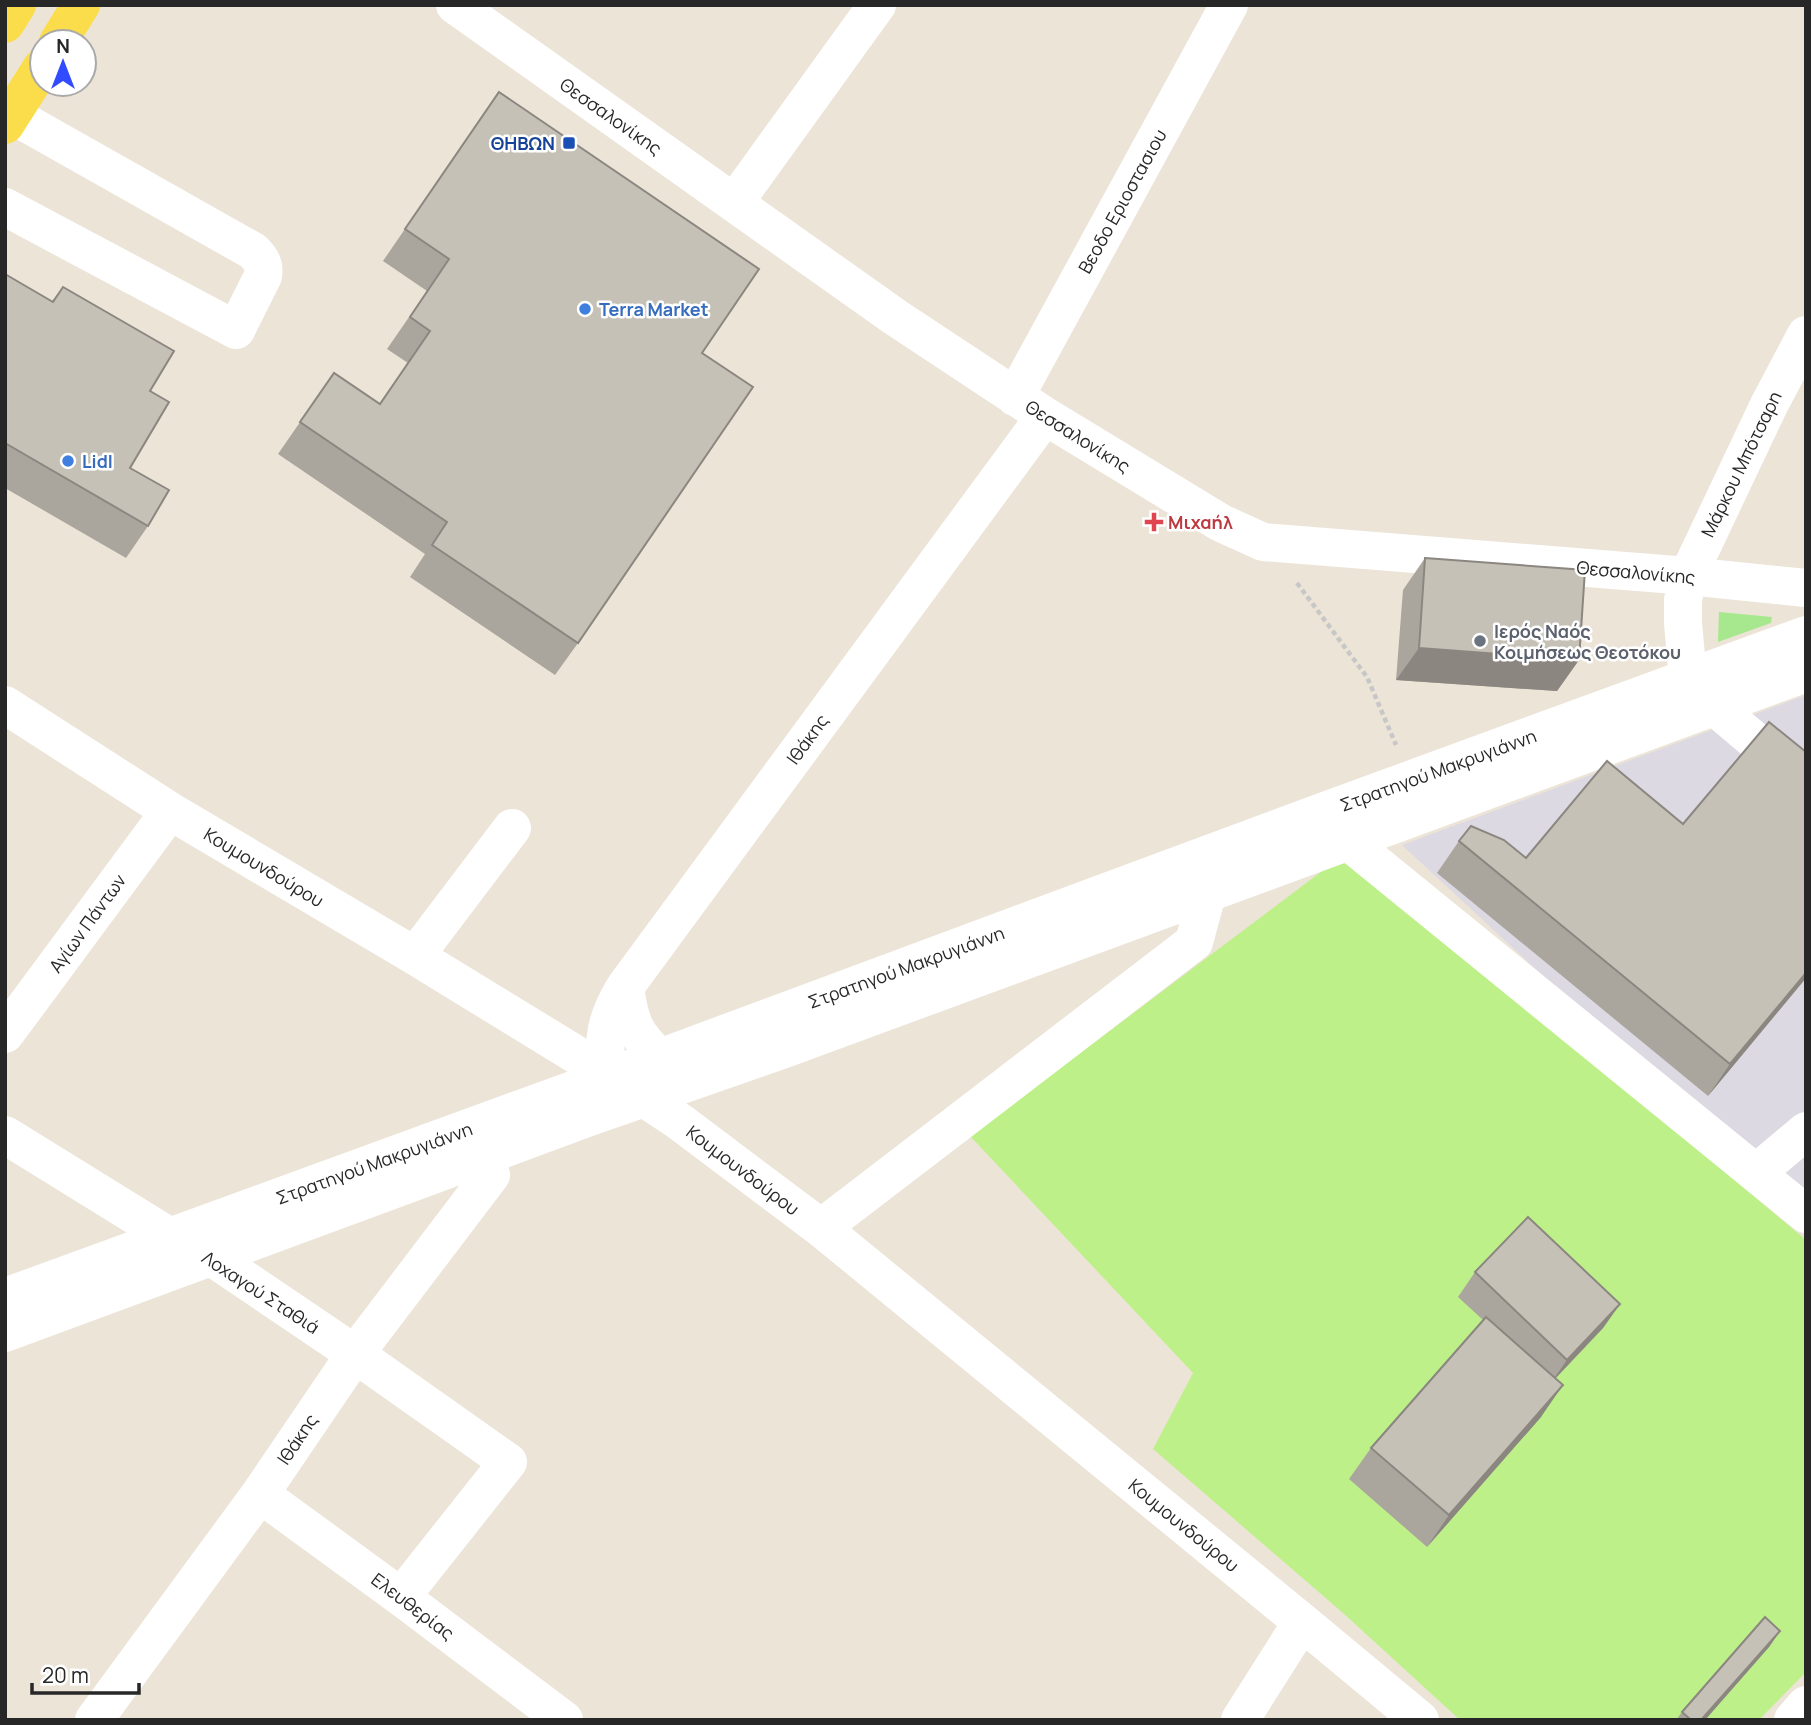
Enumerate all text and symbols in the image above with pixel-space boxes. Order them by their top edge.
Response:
north arrow [28,28,98,98]
text: N [56,33,70,59]
street label: Θεσσαλονίκης [555,72,667,160]
street label: Βεοδο Εριοστασιου [1072,125,1172,277]
place label: ΘΗΒΩΝ [491,131,555,155]
marker: ΘΗΒΩΝ [561,135,577,151]
place label: Terra Market [599,297,709,321]
marker: Terra Market [577,301,593,317]
street label: Μάρκου Μπότσαρη [1695,387,1787,541]
street label: Θεσσαλονίκης [1021,394,1135,478]
place label: Lidl [82,449,113,473]
marker: Lidl [60,453,76,469]
place label: Μιχαήλ [1168,510,1233,534]
marker: Μιχαήλ [1146,514,1162,530]
street label: Θεσσαλονίκης [1576,555,1696,589]
place label: Ιερός Ναός Κοιμήσεως Θεοτόκου [1494,619,1681,664]
marker: Ιερός Ναός Κοιμήσεως Θεοτόκου [1472,633,1488,649]
street label: Ιθάκης [781,709,833,769]
street label: Στρατηγού Μακρυγιάννη [1336,723,1540,817]
street label: Κουμουνδούρου [200,822,328,912]
street label: Αγίων Πάντων [43,869,131,977]
street label: Στρατηγού Μακρυγιάννη [804,920,1008,1014]
street label: Στρατηγού Μακρυγιάννη [272,1116,476,1210]
street label: Κουμουνδούρου [682,1120,804,1220]
street label: Λοχαγού Σταθιά [198,1245,324,1339]
street label: Ιθάκης [271,1409,323,1469]
street label: Κουμουνδούρου [1124,1473,1244,1577]
street label: Ελευθερίας [367,1567,459,1645]
scale bar [32,1652,138,1696]
text: 20 m [42,1661,89,1689]

